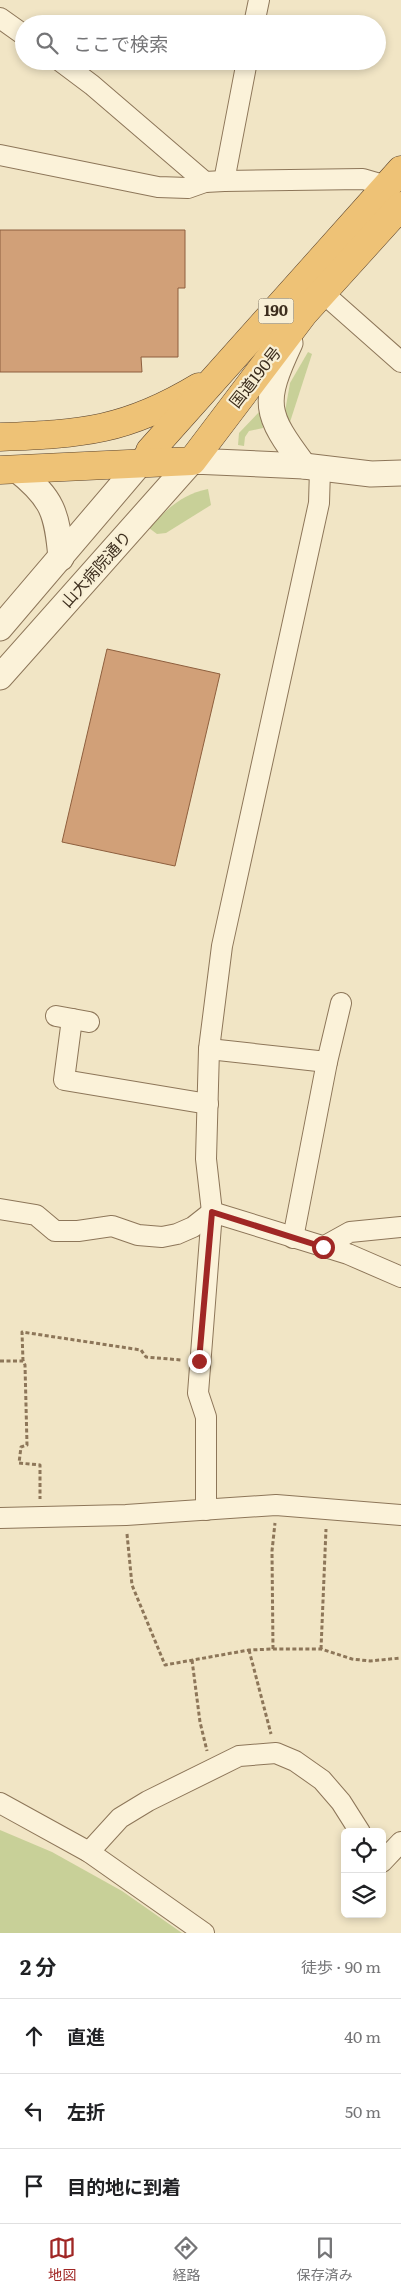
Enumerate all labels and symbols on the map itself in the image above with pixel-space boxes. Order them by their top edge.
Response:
road number: 190 [258,298,294,324]
street label: 国道190号 [223,341,286,412]
street label: 山大病院通り [54,525,136,612]
route start [312,1236,335,1259]
route end [188,1350,211,1373]

